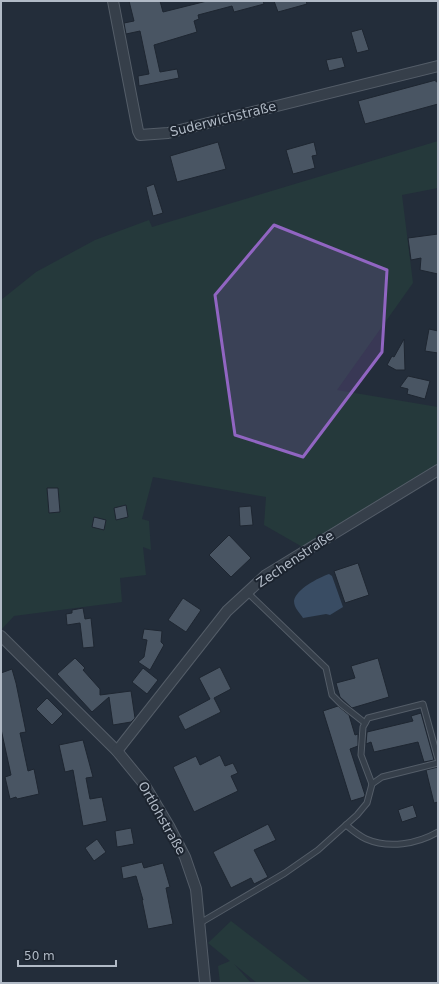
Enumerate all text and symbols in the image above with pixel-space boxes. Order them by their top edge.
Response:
street label: Suderwichstraße [168,99,278,139]
street label: Zechenstraße [254,528,336,590]
street label: Ortlohstraße [135,779,189,857]
scale bar [18,942,116,968]
text: 50 m [24,949,55,963]

